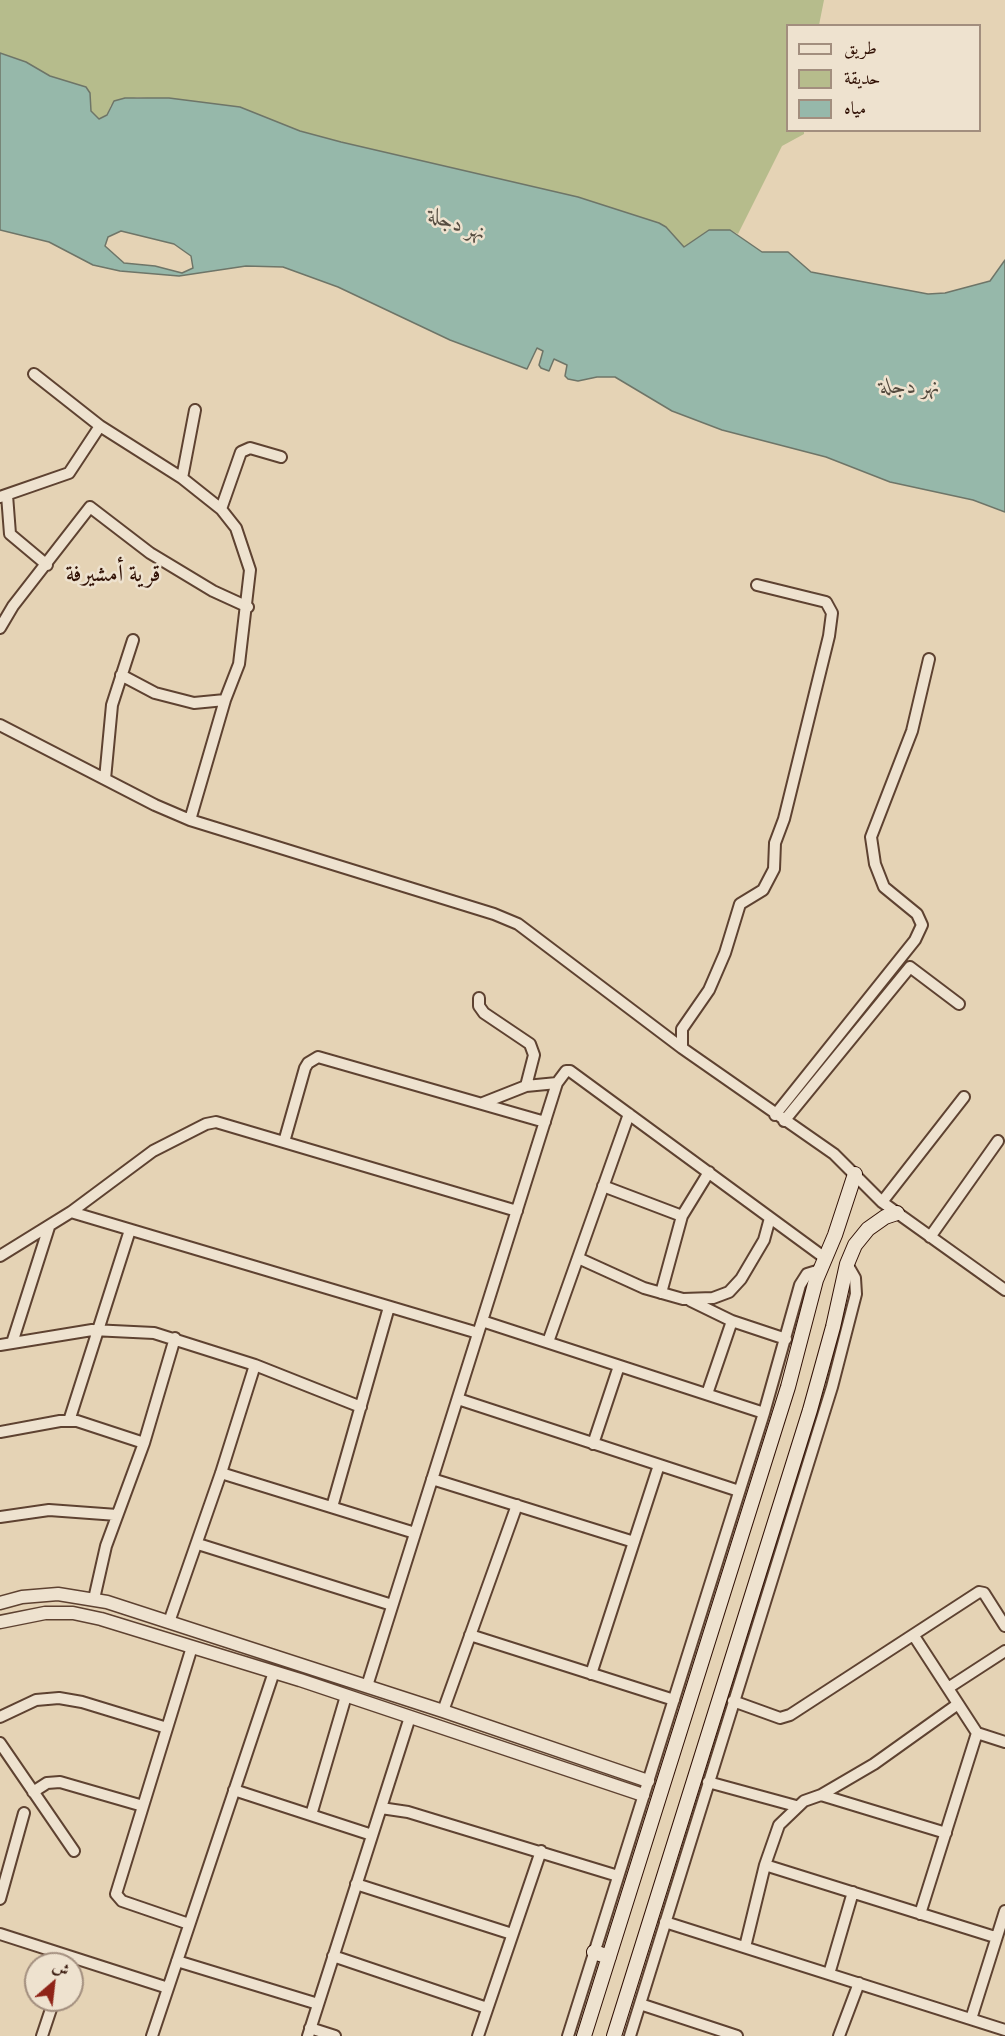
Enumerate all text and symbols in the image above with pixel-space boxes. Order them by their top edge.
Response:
legend [786,24,981,132]
text: طريق [844,34,877,61]
text: حديقة [844,64,880,91]
text: مياه [844,94,866,121]
water label: نهر دجلة [424,203,490,247]
water label: نهر دجلة [880,374,940,400]
district label: قرية أمشيرفة [65,561,161,589]
north arrow [24,1952,84,2012]
text: ش [49,1954,74,1982]

